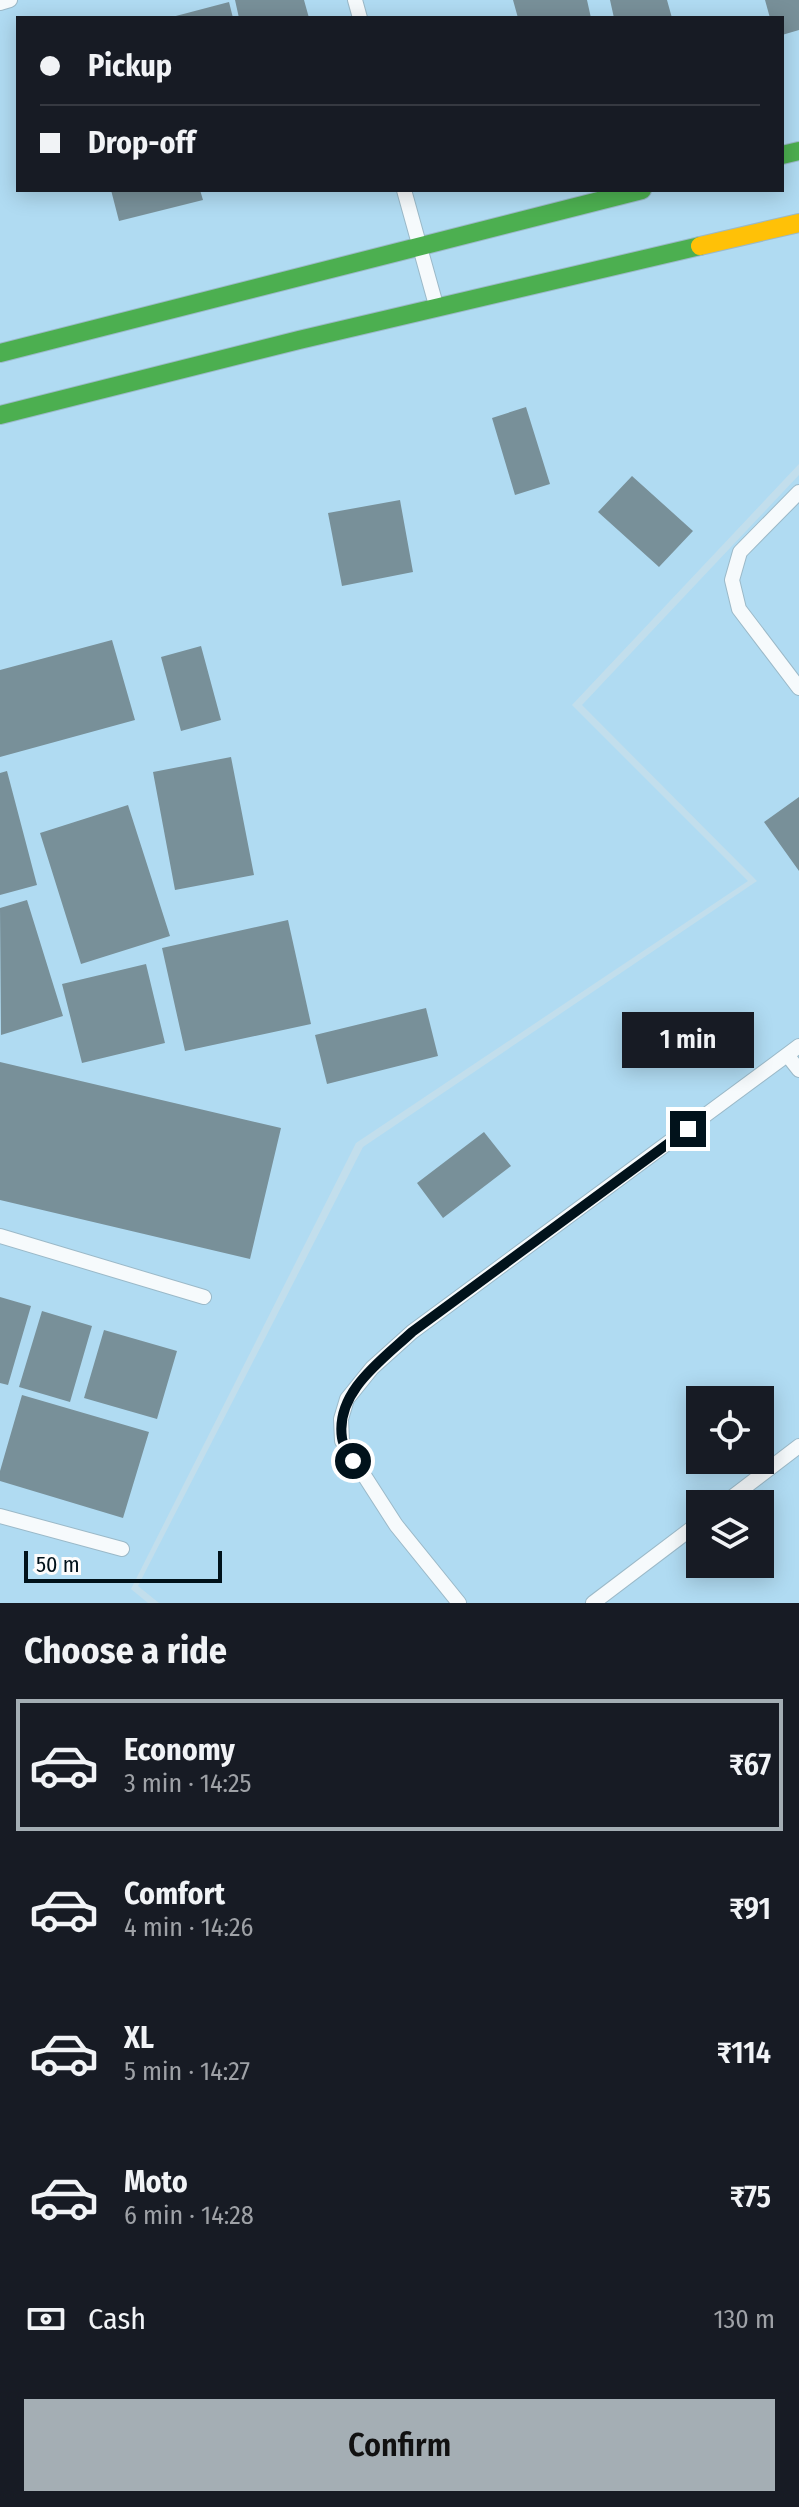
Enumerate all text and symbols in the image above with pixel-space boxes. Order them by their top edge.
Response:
text: Pickup [88,48,172,84]
text: Drop-off [88,125,195,161]
callout: 1 min [622,1013,754,1069]
text: 1 min [660,1024,716,1055]
route end [670,1111,706,1147]
map controls [686,1386,774,1578]
button: locate [686,1386,774,1474]
route start [335,1443,371,1479]
button: layers [686,1490,774,1578]
scale bar [24,1547,222,1583]
text: 50 m [36,1551,80,1578]
text: Choose a ride [24,1629,227,1673]
icon: car [28,1729,100,1801]
text: Economy [124,1732,235,1768]
text: ₹67 [729,1747,771,1783]
text: 3 min · 14:25 [124,1768,251,1799]
icon: car [28,1873,100,1945]
text: Comfort [124,1876,225,1912]
text: ₹91 [729,1891,771,1927]
text: 4 min · 14:26 [124,1912,253,1943]
icon: car [28,2017,100,2089]
text: XL [124,2020,154,2056]
text: ₹114 [717,2035,771,2071]
text: 5 min · 14:27 [124,2056,250,2087]
icon: car [28,2161,100,2233]
text: Moto [124,2164,188,2200]
text: ₹75 [730,2179,771,2215]
text: 6 min · 14:28 [124,2200,254,2231]
icon: cash [24,2297,68,2341]
text: Cash [88,2301,146,2337]
text: 130 m [713,2304,775,2335]
button: Confirm [24,2399,775,2491]

